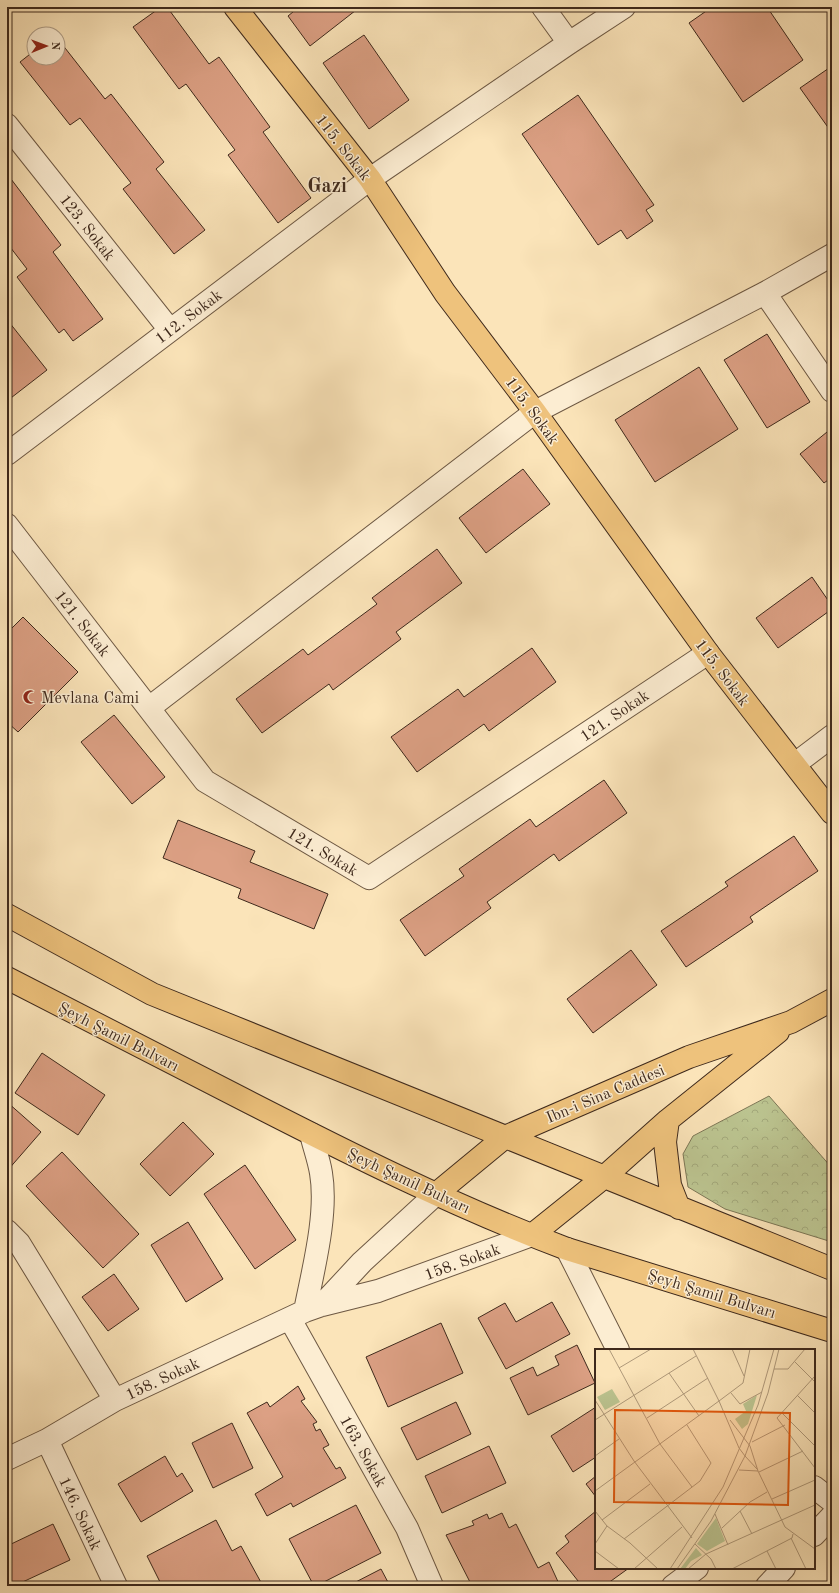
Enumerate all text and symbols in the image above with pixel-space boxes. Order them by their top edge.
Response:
north arrow [26,26,66,66]
text: N [49,42,60,51]
street label: 115. Sokak [312,112,373,184]
district label: Gazi [307,177,347,197]
street label: 123. Sokak [56,192,117,264]
street label: 112. Sokak [153,287,226,348]
street label: 115. Sokak [502,374,561,448]
street label: 121. Sokak [51,588,112,660]
street label: 115. Sokak [691,637,752,710]
street label: 121. Sokak [578,688,652,745]
mosque icon: Mevlana Cami [22,689,38,705]
place label: Mevlana Cami [41,691,139,707]
street label: 121. Sokak [284,825,360,880]
street label: Şeyh Şamil Bulvarı [55,1000,181,1075]
street label: Ibn-i Sina Caddesi [544,1063,667,1127]
street label: Şeyh Şamil Bulvarı [344,1146,472,1217]
street label: 158. Sokak [423,1242,503,1284]
street label: Şeyh Şamil Bulvarı [645,1268,777,1322]
inset map [595,1349,815,1569]
street label: 158. Sokak [124,1356,202,1404]
street label: 163. Sokak [336,1413,388,1490]
street label: 146. Sokak [55,1475,103,1553]

